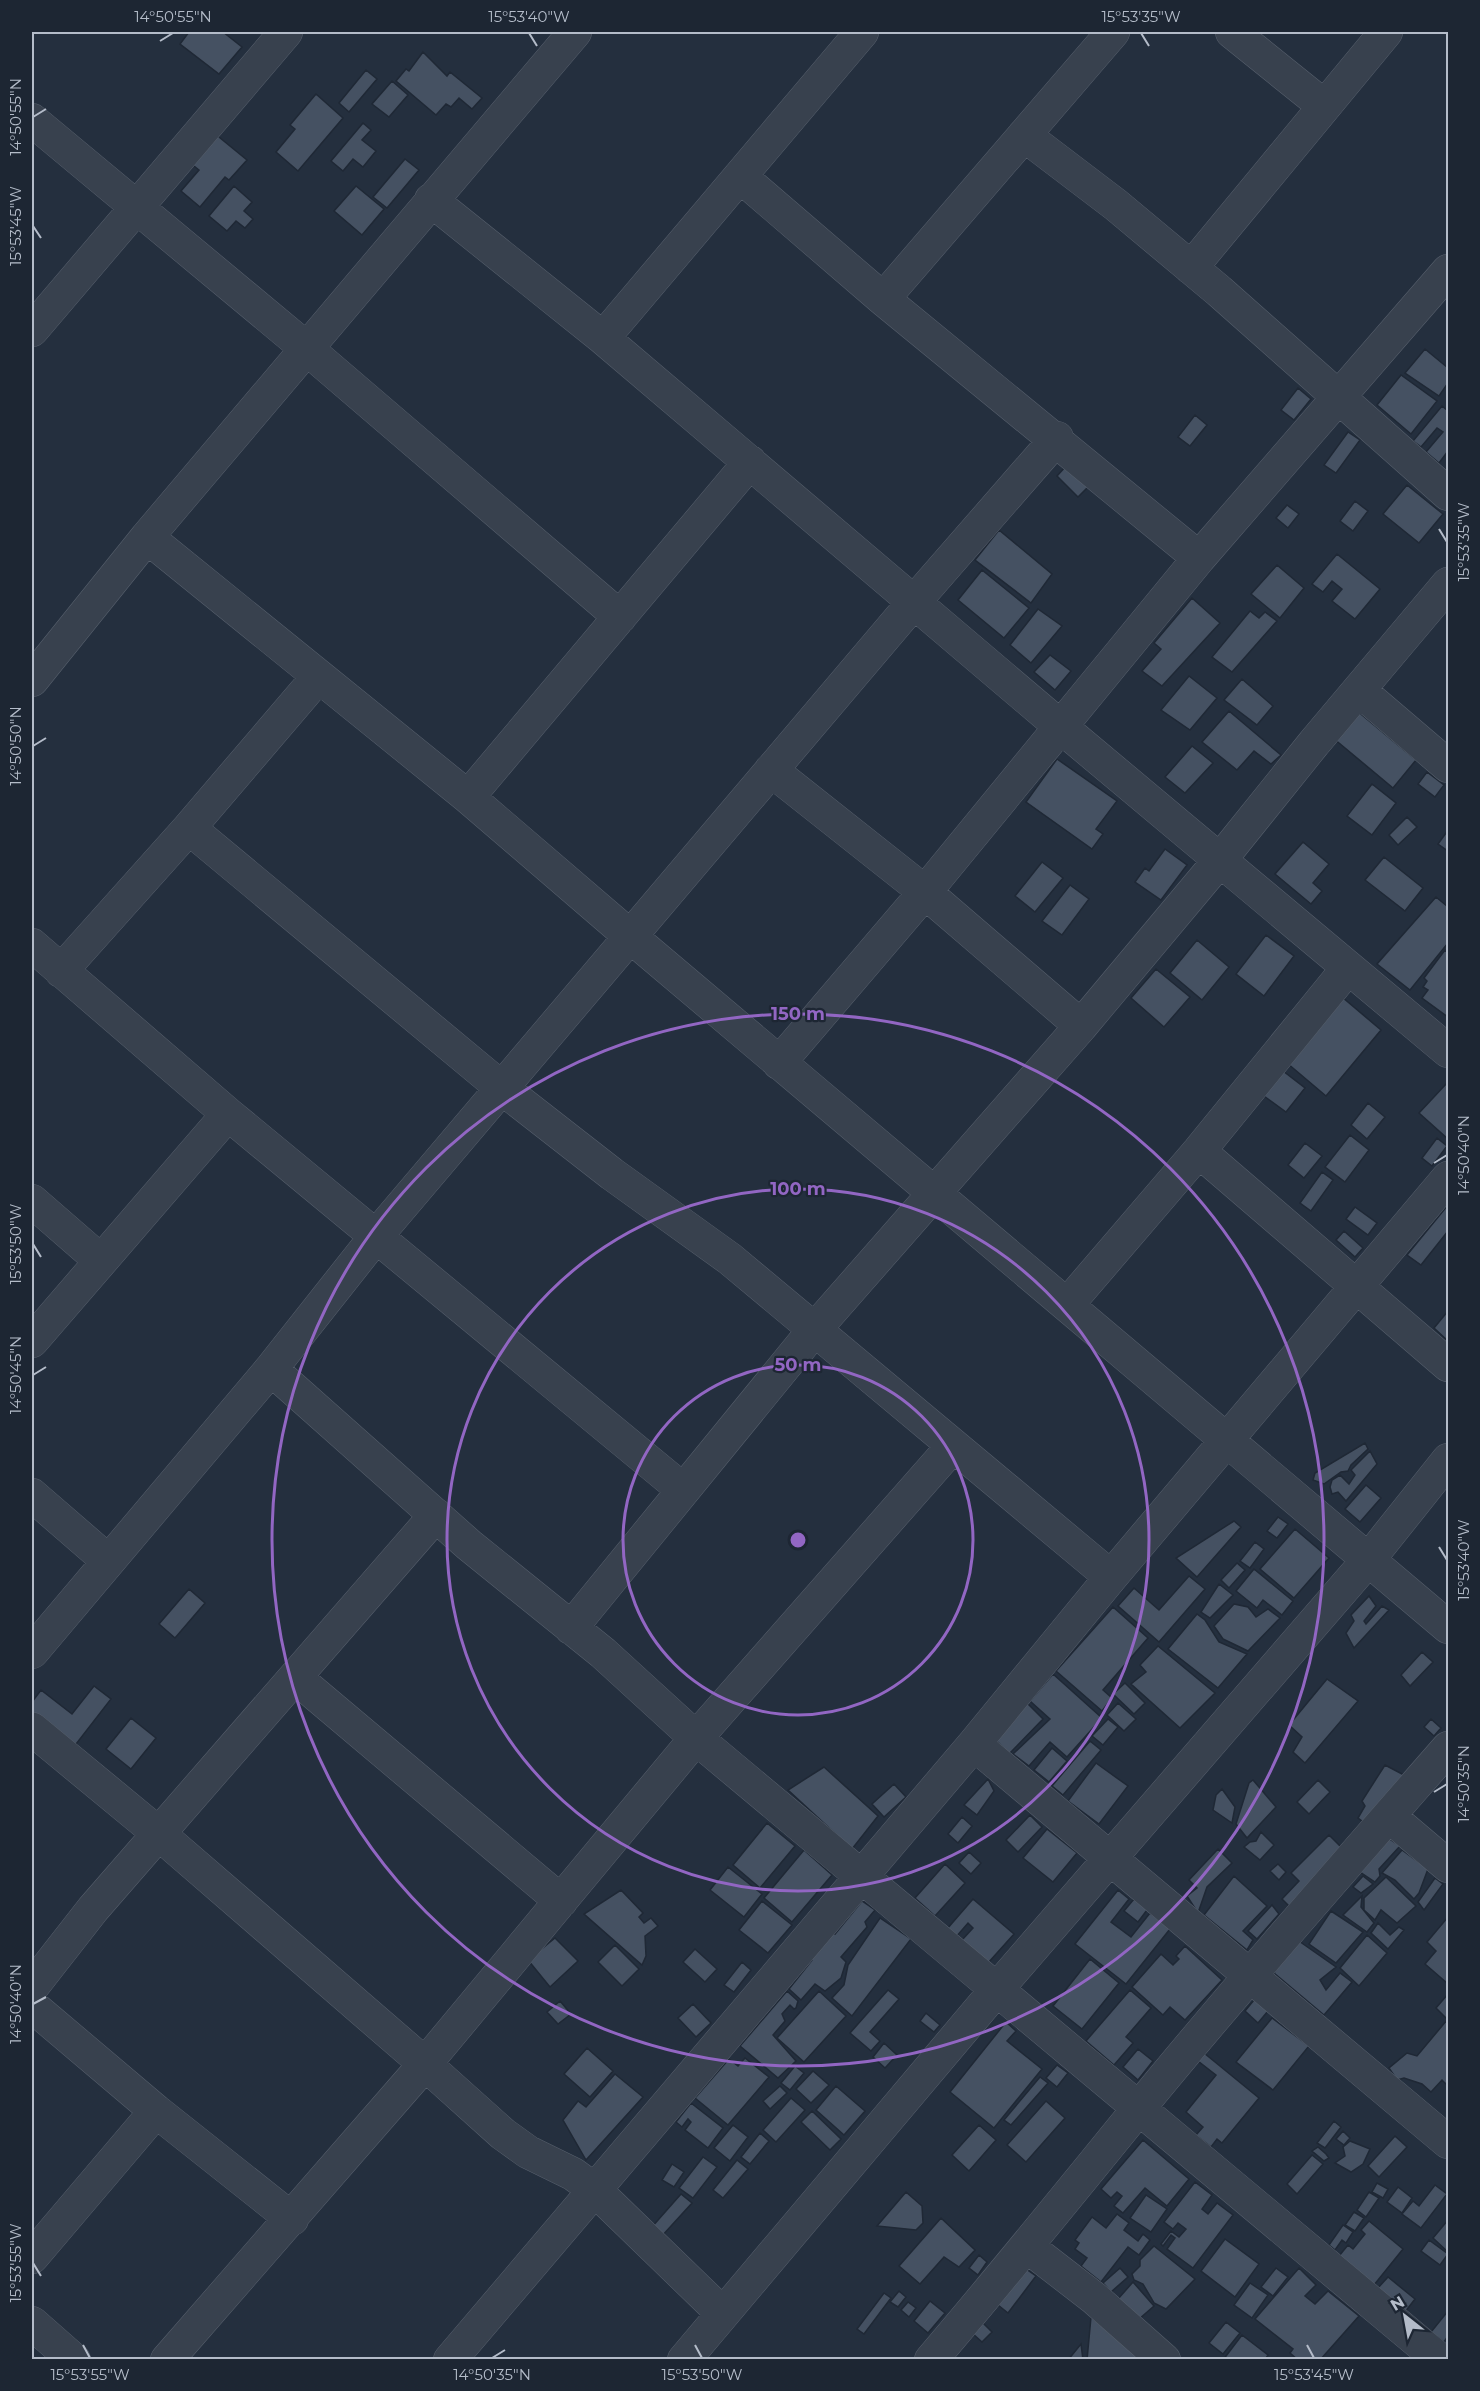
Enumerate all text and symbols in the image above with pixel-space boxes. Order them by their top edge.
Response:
text: 14°50'55"N [134,7,212,26]
text: 15°53'40"W [488,7,570,26]
text: 15°53'35"W [1101,7,1181,26]
text: 14°50'55"N [6,78,25,156]
text: 15°53'45"W [6,186,25,266]
text: 15°53'35"W [1454,502,1473,582]
text: 14°50'50"N [6,706,25,786]
text: 150 m [771,1003,825,1025]
text: 14°50'40"N [1454,1115,1473,1195]
text: 100 m [770,1178,826,1200]
text: 15°53'50"W [6,1203,25,1284]
text: 14°50'45"N [6,1336,25,1414]
text: 50 m [775,1354,821,1376]
text: 15°53'40"W [1454,1519,1473,1601]
centre of rings [788,1530,808,1550]
text: 14°50'35"N [1454,1745,1473,1823]
text: 14°50'40"N [6,1964,25,2044]
text: 15°53'55"W [6,2223,25,2303]
north arrow [1375,2286,1435,2346]
text: N [1387,2292,1408,2315]
text: 15°53'55"W [50,2365,130,2384]
text: 14°50'35"N [453,2365,531,2384]
text: 15°53'50"W [662,2365,743,2384]
text: 15°53'45"W [1274,2365,1354,2384]

